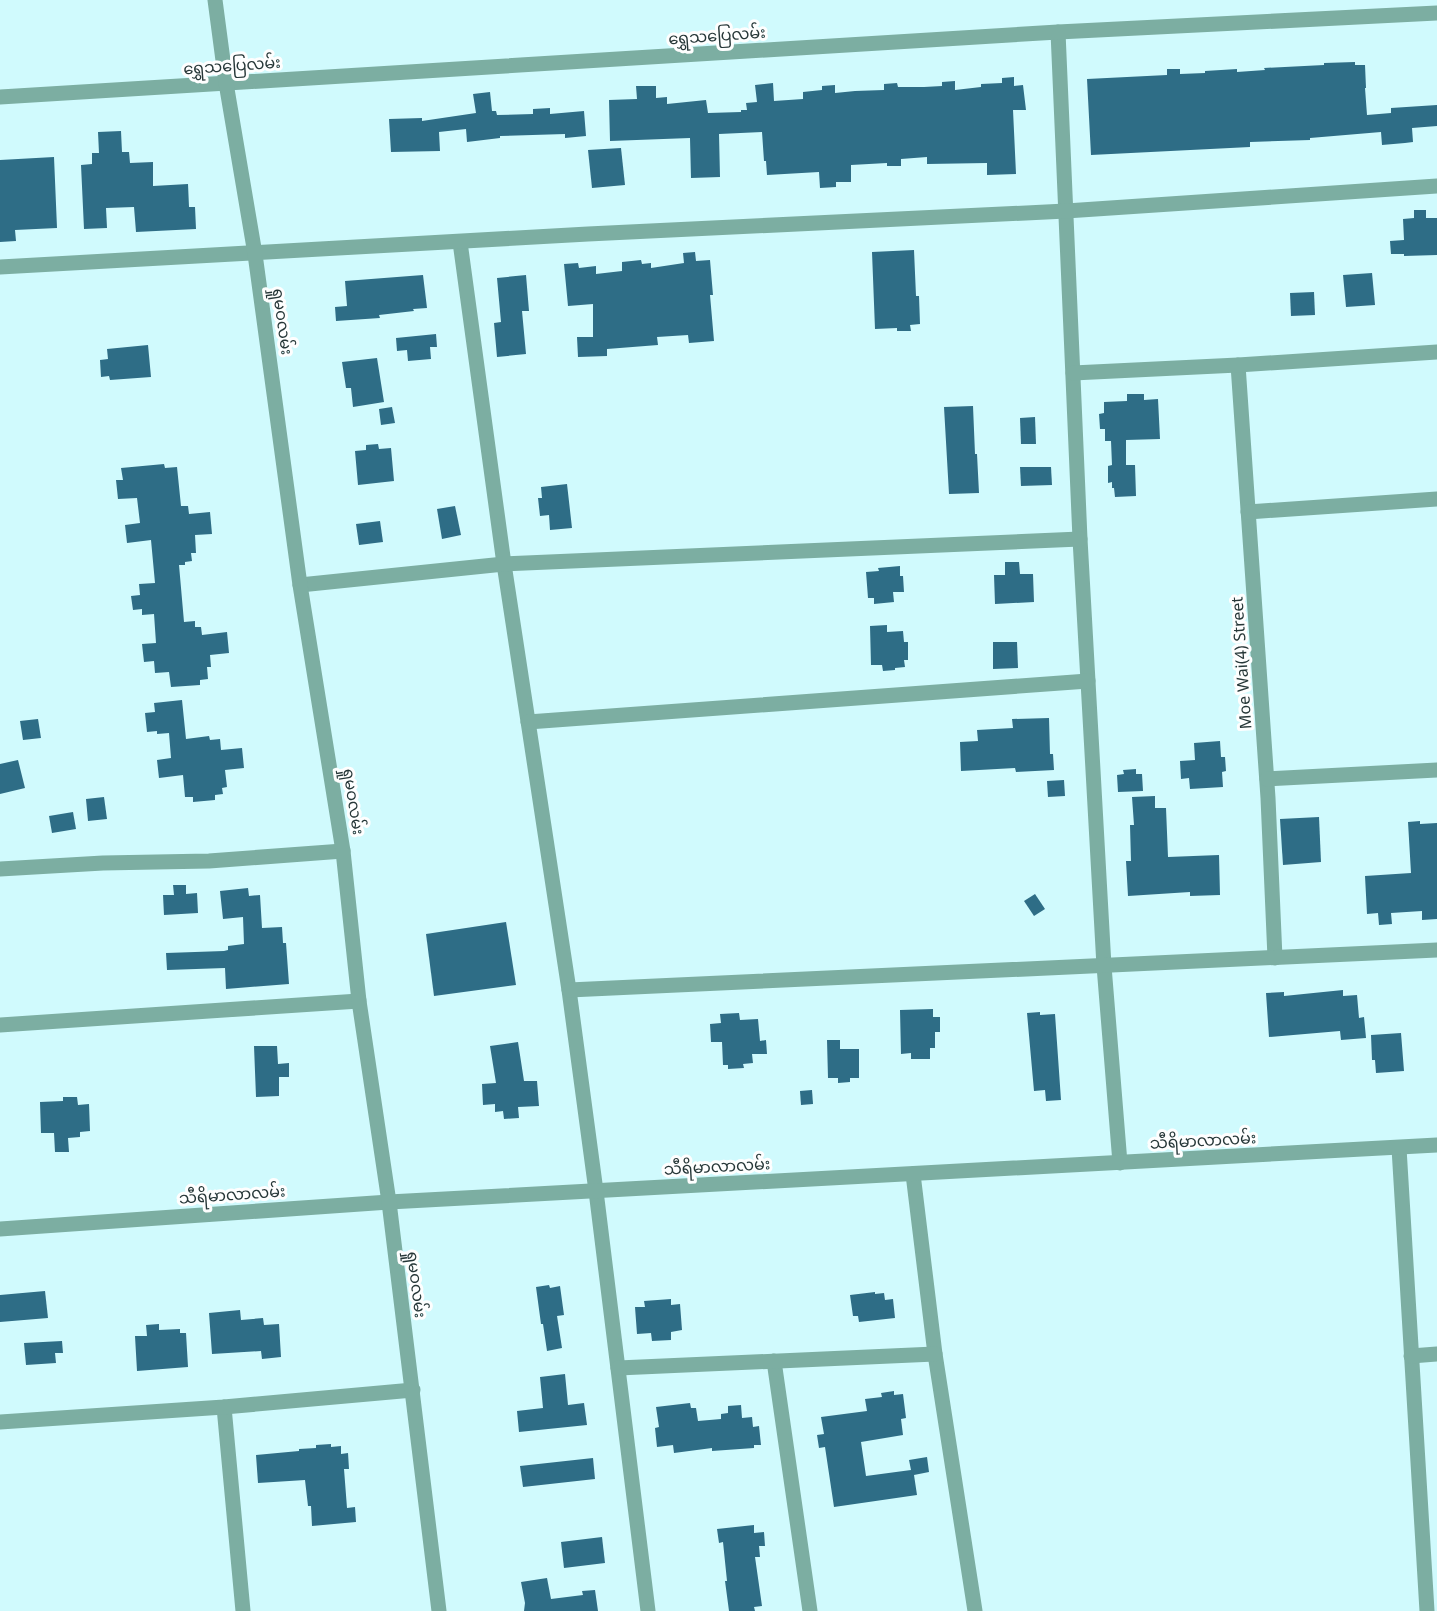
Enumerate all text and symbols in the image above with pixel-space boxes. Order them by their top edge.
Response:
street label: ရွှေသပြေလမ်း [668,21,767,52]
street label: ရွှေသပြေလမ်း [183,51,282,82]
street label: ရှုမဝလမ်း [264,286,299,357]
street label: Moe Wai(4) Street [1225,596,1257,730]
street label: ရှုမဝလမ်း [335,766,370,837]
street label: သီရိမာလာလမ်း [1149,1126,1257,1157]
street label: သီရိမာလာလမ်း [663,1152,771,1183]
street label: သီရိမာလာလမ်း [178,1179,286,1212]
street label: ရှုမဝလမ်း [399,1249,432,1319]

